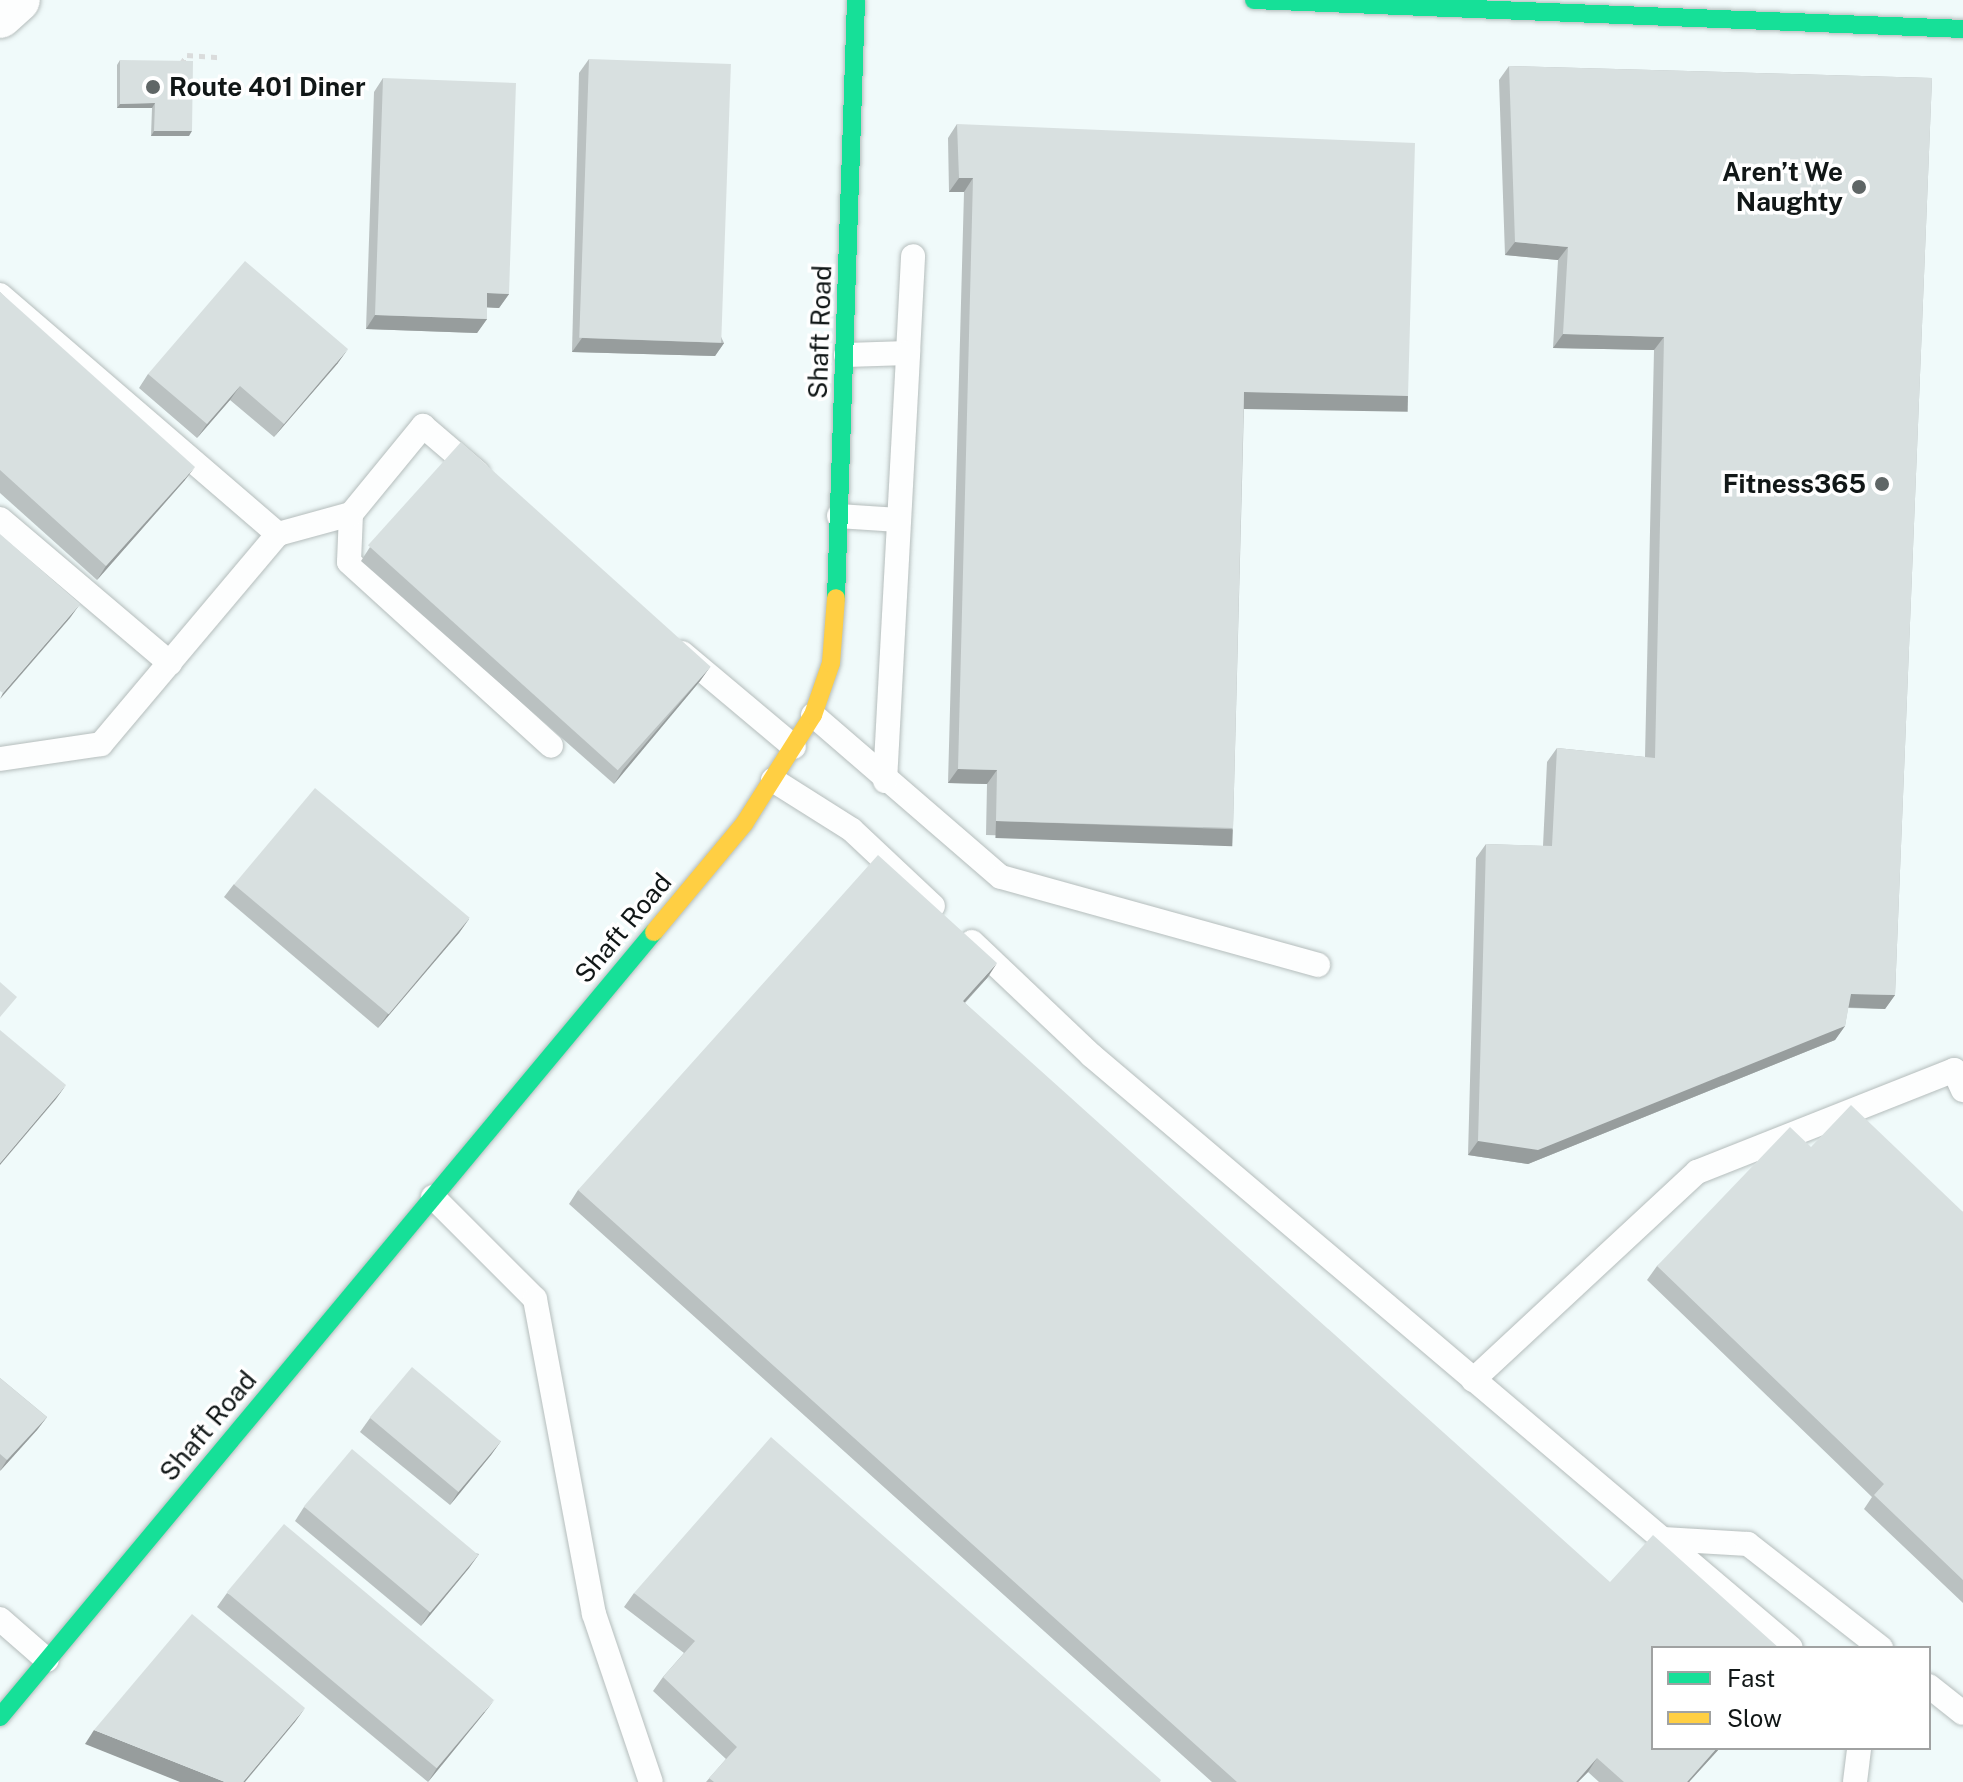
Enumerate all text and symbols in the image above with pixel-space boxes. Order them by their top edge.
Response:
place label: Route 401 Diner [169,71,366,103]
marker: Route 401 Diner [144,78,162,96]
place label: Aren’t We Naughty [1722,156,1843,218]
marker: Aren’t We Naughty [1850,178,1868,196]
street label: Shaft Road [802,265,838,399]
place label: Fitness365 [1723,468,1866,500]
marker: Fitness365 [1873,475,1891,493]
street label: Shaft Road [568,867,678,989]
street label: Shaft Road [153,1365,263,1487]
legend [1651,1646,1931,1750]
text: Fast [1727,1664,1775,1692]
text: Slow [1727,1704,1782,1732]

